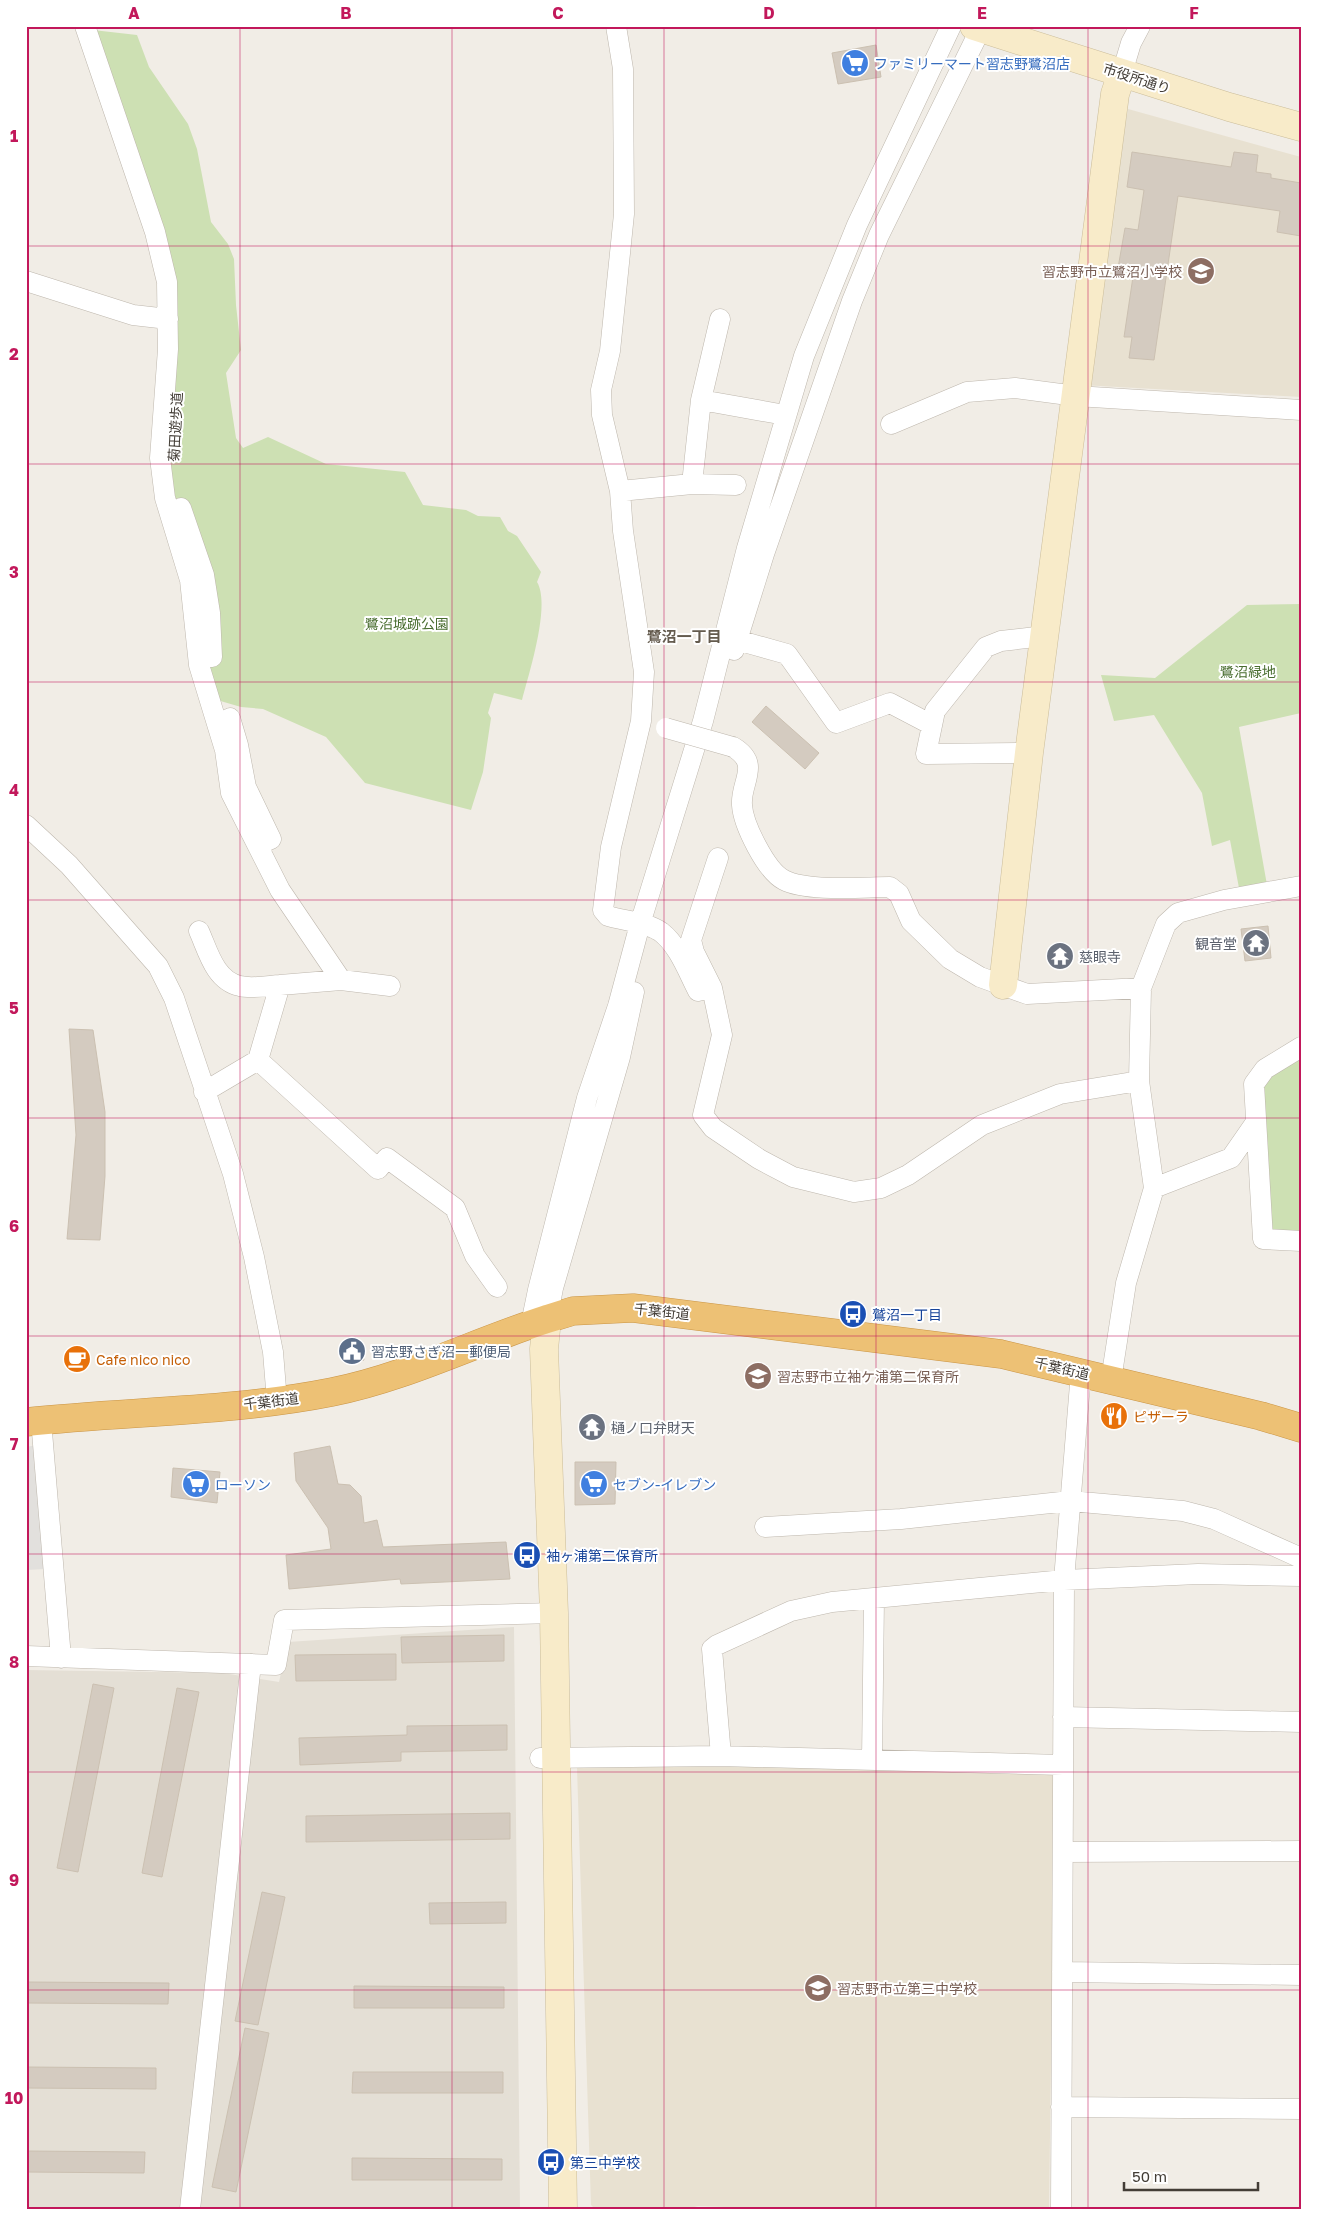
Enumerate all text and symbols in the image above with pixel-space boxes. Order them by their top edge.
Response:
text: A [128,3,140,23]
text: B [340,3,352,23]
text: C [552,3,564,23]
text: D [763,3,775,23]
text: E [977,3,987,23]
text: F [1189,3,1199,23]
supermarket icon: ファミリーマート習志野鷺沼店 [840,48,870,78]
place label: ファミリーマート習志野鷺沼店 [874,55,1070,72]
street label: 市役所通り [1101,59,1173,97]
text: 1 [10,126,18,146]
school or university icon: 習志野市立鷺沼小学校 [1186,256,1216,286]
place label: 習志野市立鷺沼小学校 [1042,263,1182,280]
text: 2 [9,344,19,364]
street label: 菊田遊歩道 [165,392,185,462]
text: 3 [9,562,19,582]
park label: 鷺沼城跡公園 [365,615,449,632]
district label: 鷺沼一丁目 [646,627,722,645]
park label: 鷺沼緑地 [1220,663,1276,680]
text: 4 [9,780,19,800]
temple icon: 観音堂 [1241,928,1271,958]
place label: 観音堂 [1195,935,1237,952]
temple icon: 慈眼寺 [1045,941,1075,971]
place label: 慈眼寺 [1079,948,1121,965]
text: 5 [9,998,19,1018]
text: 6 [9,1216,19,1236]
bus stop icon: 鷲沼一丁目 [838,1299,868,1329]
street label: 千葉街道 [633,1300,691,1322]
place label: 鷲沼一丁目 [872,1306,942,1323]
public building icon: 習志野さぎ沼一郵便局 [337,1336,367,1366]
place label: 習志野さぎ沼一郵便局 [371,1343,511,1360]
cafe icon: Cafe nico nico [62,1344,92,1374]
place label: Cafe nico nico [96,1351,190,1368]
street label: 千葉街道 [1033,1353,1091,1383]
school or university icon: 習志野市立袖ケ浦第二保育所 [743,1361,773,1391]
place label: 習志野市立袖ケ浦第二保育所 [777,1368,959,1385]
street label: 千葉街道 [242,1389,300,1413]
restaurant icon: ピザーラ [1099,1401,1129,1431]
place label: ピザーラ [1133,1408,1189,1425]
temple icon: 樋ノ口弁財天 [577,1412,607,1442]
place label: 樋ノ口弁財天 [611,1419,695,1436]
text: 7 [10,1434,19,1454]
supermarket icon: ローソン [181,1469,211,1499]
supermarket icon: セブン-イレブン [579,1469,609,1499]
place label: ローソン [215,1476,271,1493]
place label: セブン-イレブン [613,1476,716,1493]
bus stop icon: 袖ヶ浦第二保育所 [512,1540,542,1570]
place label: 袖ヶ浦第二保育所 [546,1547,658,1564]
text: 8 [9,1652,19,1672]
text: 9 [9,1870,19,1890]
school or university icon: 習志野市立第三中学校 [803,1973,833,2003]
place label: 習志野市立第三中学校 [837,1980,977,1997]
text: 10 [5,2088,23,2108]
bus stop icon: 第三中学校 [536,2147,566,2177]
place label: 第三中学校 [570,2154,640,2171]
scale bar [1124,2160,1258,2192]
text: 50 m [1132,2167,1167,2185]

